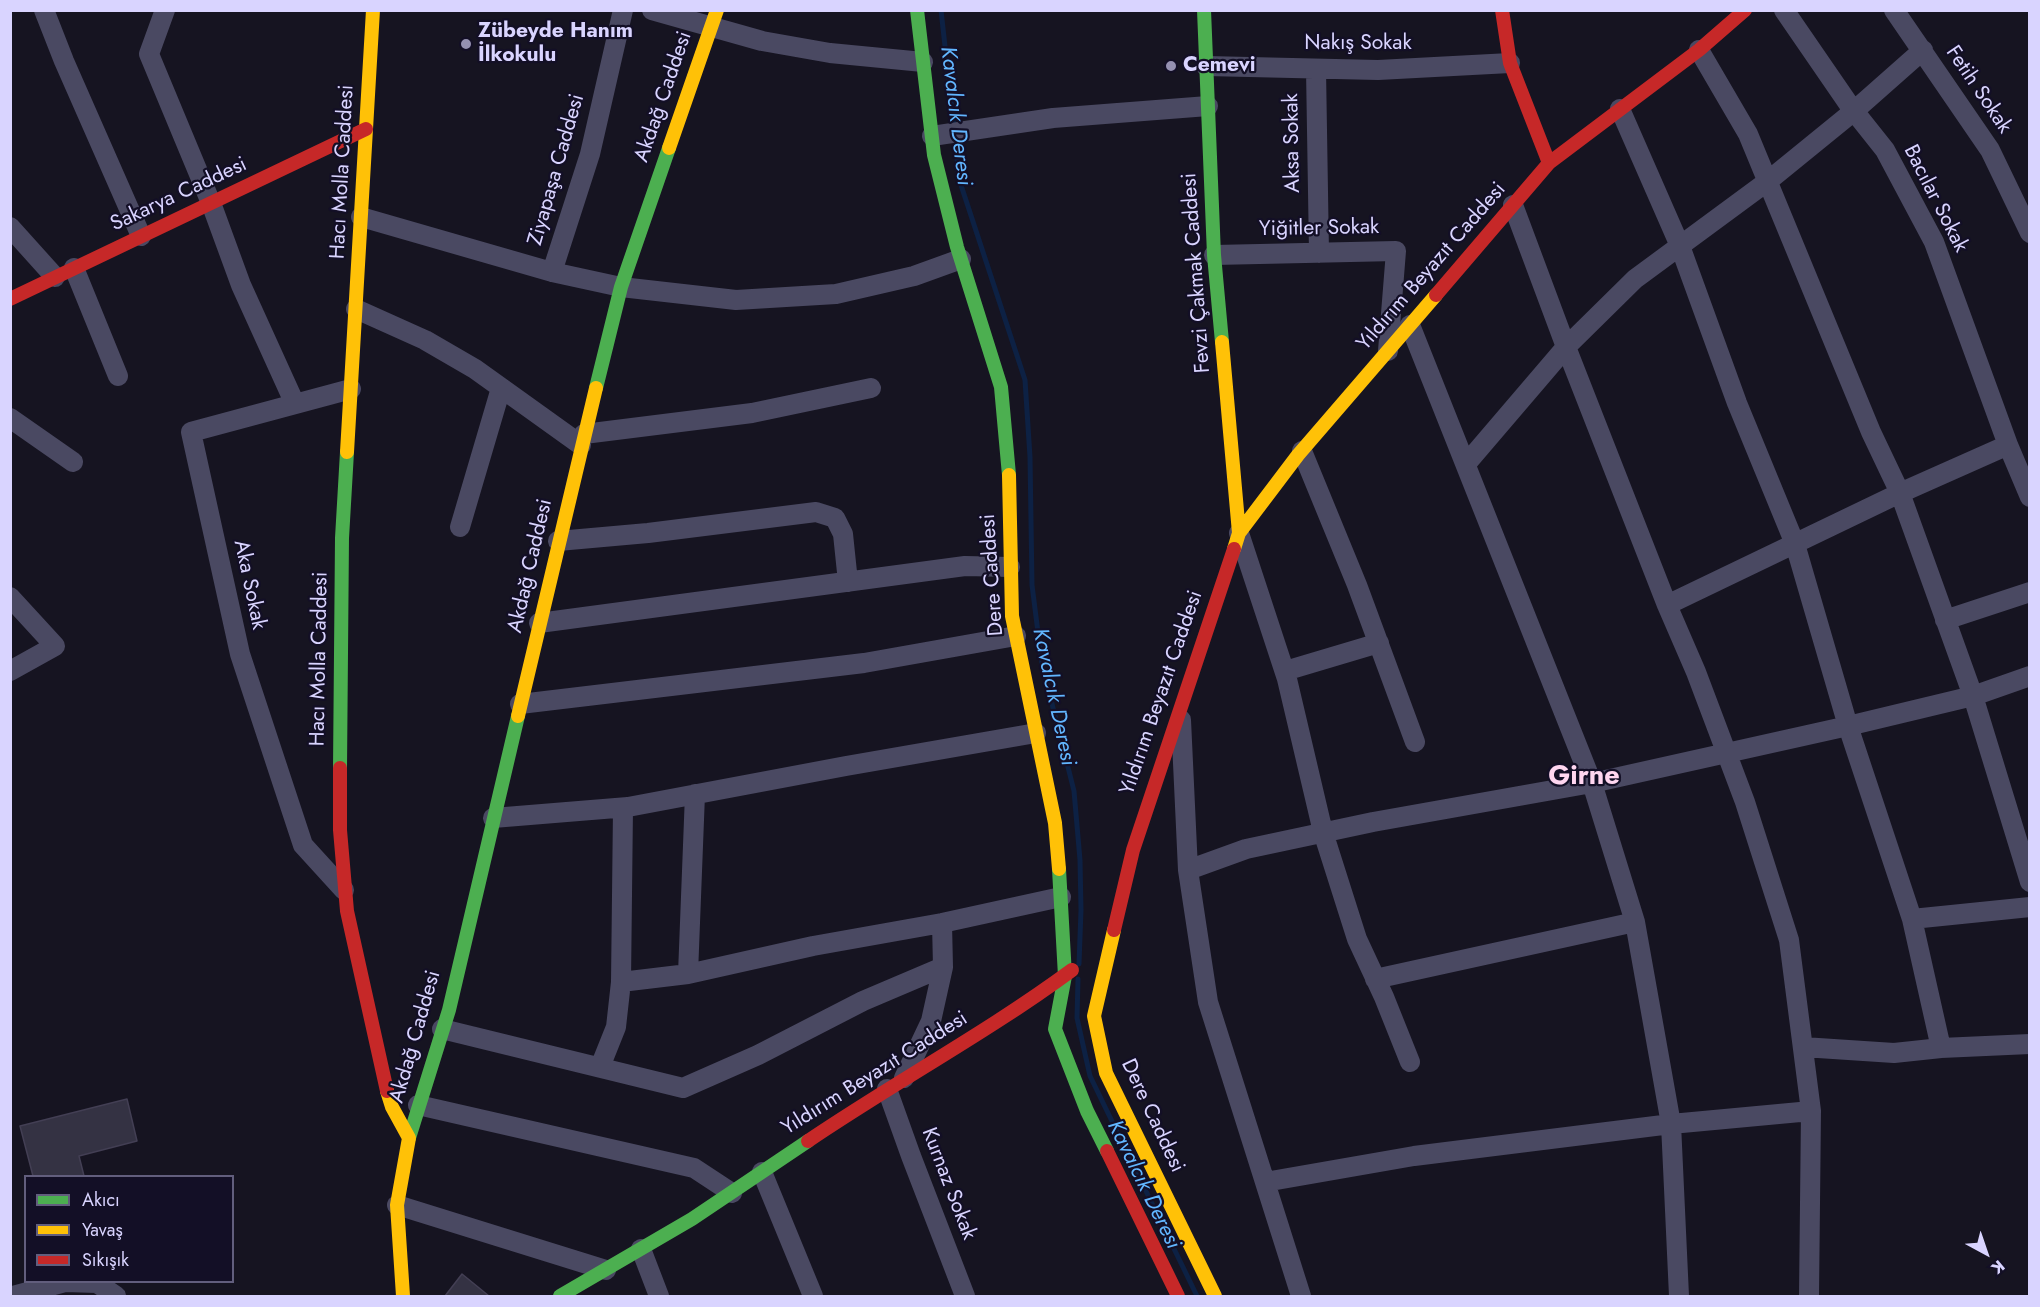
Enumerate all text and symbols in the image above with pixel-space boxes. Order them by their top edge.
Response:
place label: Zübeyde Hanım İlkokulu [478,19,633,69]
street label: Akdağ Caddesi [630,28,698,166]
street label: Nakış Sokak [1304,31,1412,57]
marker: Zübeyde Hanım İlkokulu [459,37,473,51]
street label: Fetih Sokak [1940,41,2016,139]
water label: Kavalcık Deresi [933,45,977,187]
place label: Cemevi [1183,53,1256,79]
marker: Cemevi [1164,59,1178,73]
street label: Hacı Molla Caddesi [326,84,360,260]
street label: Ziyapaşa Caddesi [523,91,591,249]
street label: Aksa Sokak [1280,93,1306,193]
street label: Bacılar Sokak [1897,141,1973,257]
street label: Sakarya Caddesi [107,152,251,238]
street label: Fevzi Çakmak Caddesi [1177,172,1217,374]
street label: Yıldırım Beyazıt Caddesi [1352,178,1512,356]
street label: Yiğitler Sokak [1259,215,1379,243]
street label: Akdağ Caddesi [503,497,559,635]
street label: Dere Caddesi [976,513,1010,637]
street label: Aka Sokak [227,538,271,632]
street label: Hacı Molla Caddesi [306,571,334,747]
street label: Yıldırım Beyazıt Caddesi [1115,588,1209,798]
water label: Kavalcık Deresi [1026,626,1080,768]
district label: Girne [1548,761,1620,793]
street label: Akdağ Caddesi [385,968,447,1106]
street label: Yıldırım Beyazıt Caddesi [777,1007,973,1141]
street label: Dere Caddesi [1115,1055,1189,1177]
water label: Kavalcık Deresi [1100,1116,1186,1254]
street label: Kurnaz Sokak [915,1124,981,1244]
legend [24,1175,234,1283]
text: Akıcı [82,1187,120,1213]
text: Yavaş [82,1217,123,1243]
north arrow [1956,1223,2016,1283]
text: Sıkışık [82,1247,129,1273]
text: K [1986,1255,2010,1280]

